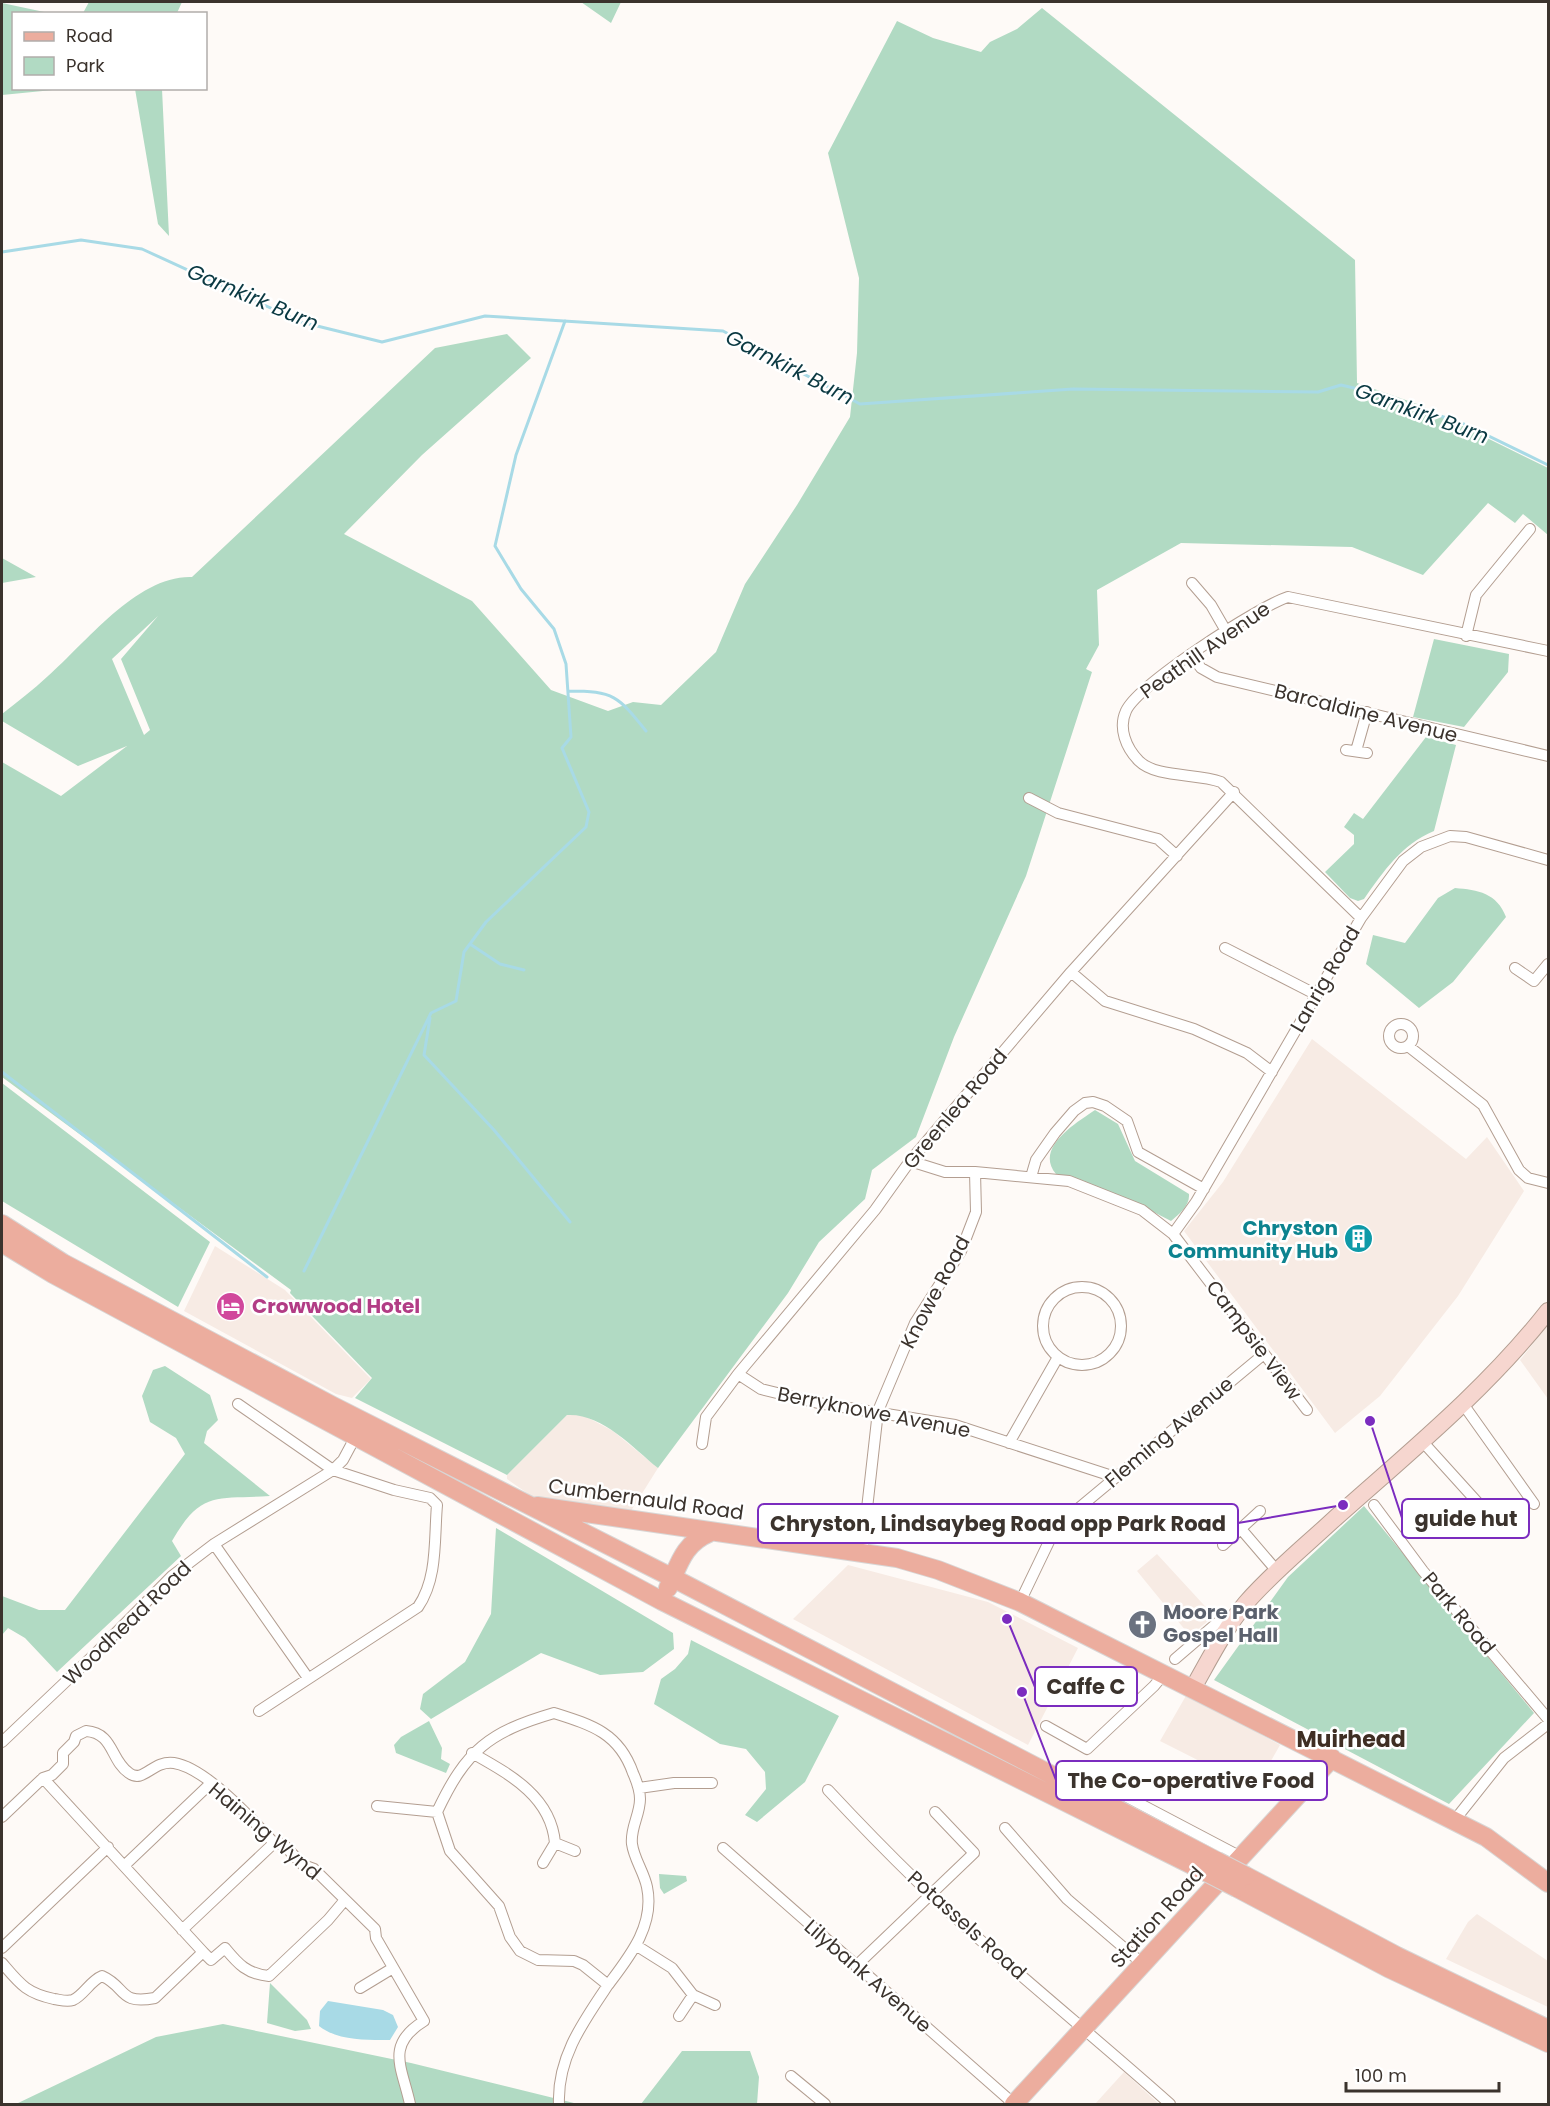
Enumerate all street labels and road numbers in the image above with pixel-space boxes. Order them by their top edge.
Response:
street label: Peathill Avenue [1134,595,1276,705]
street label: Barcaldine Avenue [1271,677,1461,749]
street label: Lanrig Road [1283,921,1367,1037]
street label: Greenlea Road [896,1043,1014,1175]
street label: Knowe Road [894,1231,976,1353]
street label: Campsie View [1200,1274,1309,1406]
street label: Fleming Avenue [1099,1370,1239,1494]
street label: Berryknowe Avenue [775,1380,973,1444]
street label: Cumbernauld Road [546,1471,746,1527]
street label: Woodhead Road [57,1554,197,1692]
street label: Park Road [1416,1566,1502,1660]
street label: Haining Wynd [203,1776,327,1886]
street label: Station Road [1104,1860,1210,1974]
street label: Potassels Road [901,1864,1033,1986]
street label: Lilybank Avenue [798,1913,938,2039]

